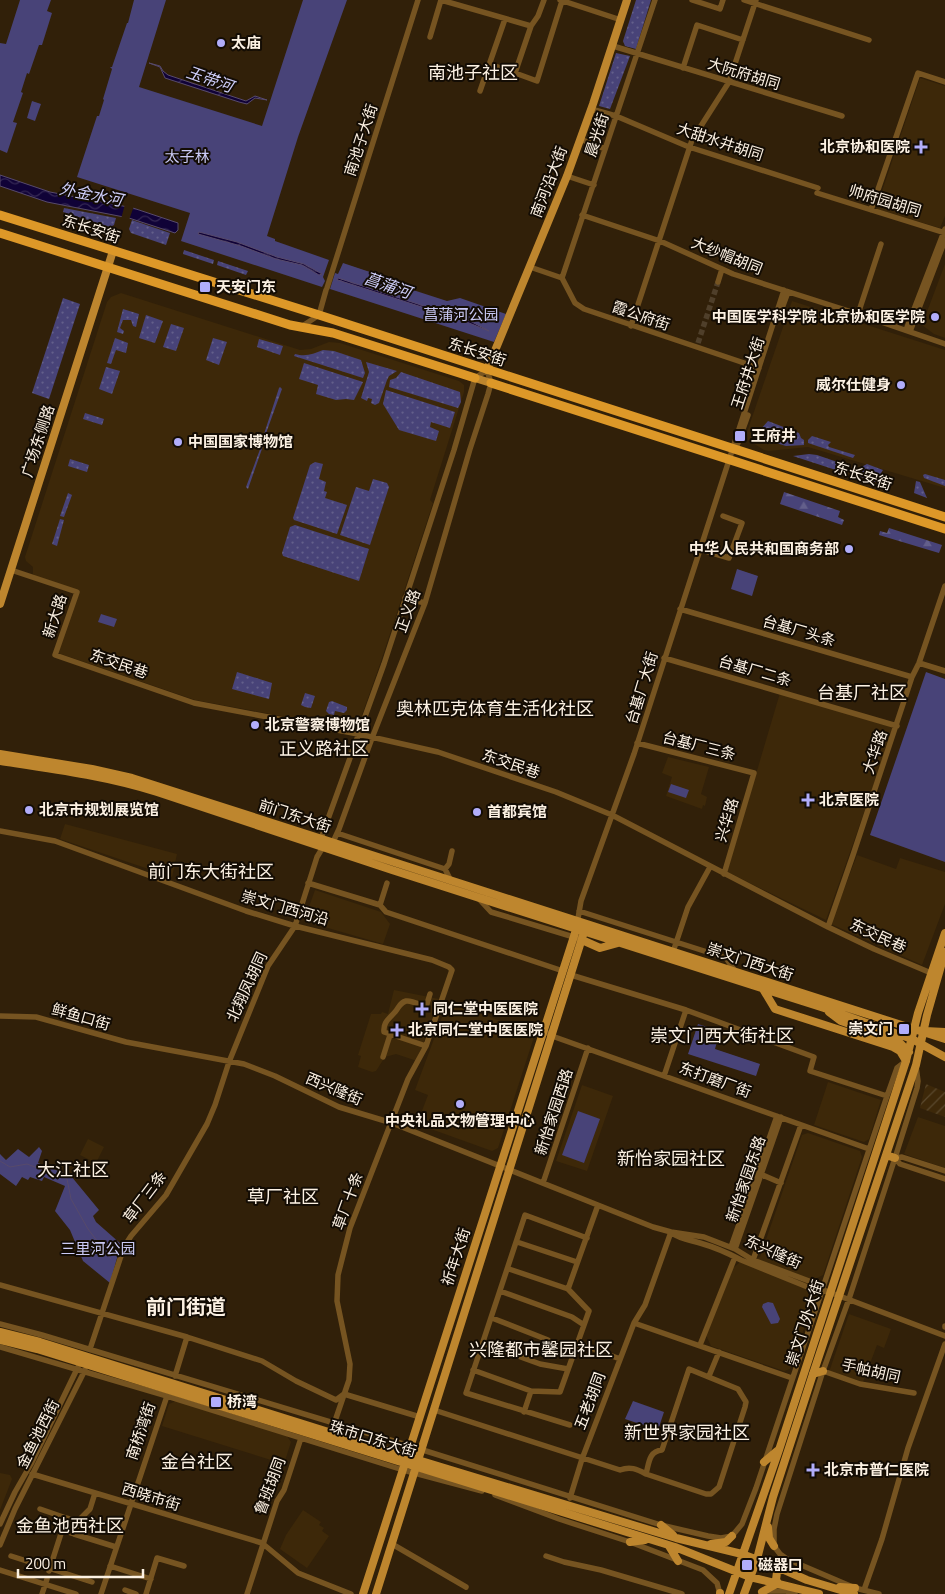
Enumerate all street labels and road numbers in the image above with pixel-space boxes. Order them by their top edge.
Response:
street label: 大阮府胡同 [705,52,783,95]
street label: 南池子大街 [338,101,383,179]
street label: 晨光街 [579,110,614,160]
street label: 大甜水井胡同 [674,117,767,166]
street label: 南河沿大街 [524,143,573,221]
street label: 帅府园胡同 [846,179,924,222]
street label: 东长安街 [59,208,123,249]
street label: 大纱帽胡同 [688,231,766,280]
street label: 霞公府街 [609,295,673,336]
street label: 东长安街 [445,331,509,372]
street label: 王府井大街 [725,334,770,412]
street label: 广场东侧路 [15,402,60,480]
street label: 东长安街 [831,455,895,496]
street label: 正义路 [389,586,426,636]
street label: 新大路 [37,591,72,641]
street label: 台基厂头条 [760,609,838,652]
street label: 东交民巷 [87,643,151,684]
street label: 台基厂大街 [620,649,663,727]
street label: 台基厂二条 [716,649,794,692]
street label: 台基厂三条 [660,725,738,766]
street label: 大华路 [856,727,893,777]
street label: 东交民巷 [479,743,543,784]
street label: 前门东大街 [256,793,334,838]
street label: 兴华路 [709,795,744,845]
street label: 崇文门西河沿 [239,884,332,931]
street label: 东交民巷 [846,912,910,959]
street label: 崇文门西大街 [704,937,797,986]
street label: 北翔凤胡同 [220,948,273,1026]
street label: 鲜鱼口街 [49,997,113,1036]
street label: 东打磨厂街 [676,1056,754,1103]
street label: 新怡家园西路 [529,1065,578,1158]
street label: 西兴隆街 [302,1066,366,1111]
street label: 新怡家园东路 [720,1133,771,1225]
street label: 草厂三条 [117,1166,172,1228]
street label: 草厂十条 [326,1169,369,1233]
street label: 祈年大街 [435,1225,476,1289]
street label: 东兴隆街 [741,1229,805,1274]
street label: 崇文门外大街 [780,1276,829,1369]
street label: 手帕胡同 [839,1353,903,1388]
street label: 五老胡同 [568,1369,611,1433]
street label: 金鱼池西街 [10,1395,65,1472]
street label: 南桥湾街 [120,1399,161,1463]
street label: 珠市口东大街 [327,1414,420,1463]
street label: 鲁班胡同 [248,1454,291,1518]
street label: 西晓市街 [119,1477,183,1516]

